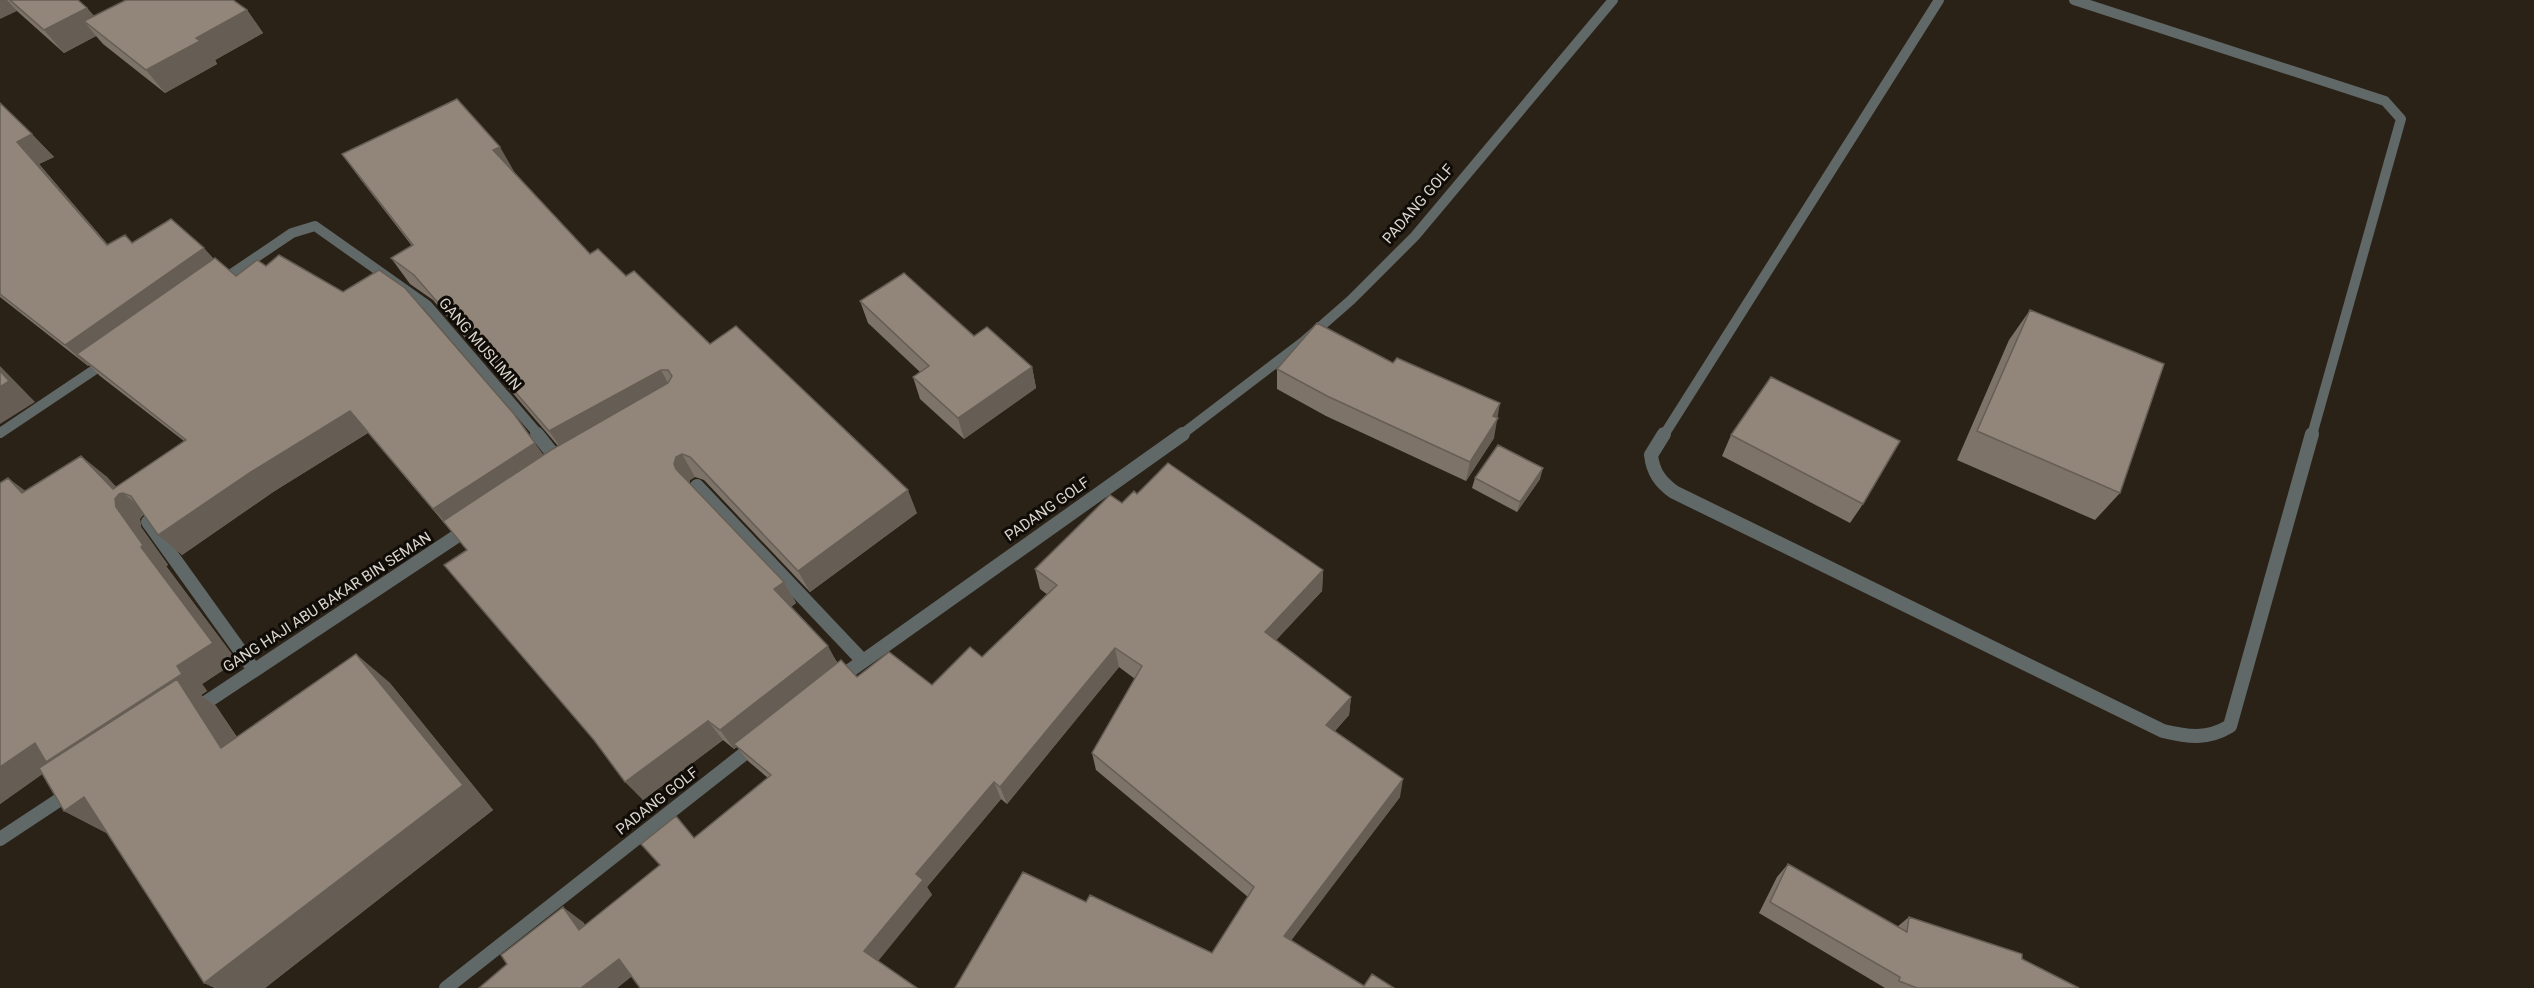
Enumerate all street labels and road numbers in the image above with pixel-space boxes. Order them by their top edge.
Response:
street label: PADANG GOLF [1379,161,1457,247]
street label: GANG MUSLIMIN [435,294,525,394]
street label: PADANG GOLF [1001,473,1093,545]
street label: GANG HAJI ABU BAKAR BIN SEMAN [220,528,434,676]
street label: PADANG GOLF [612,763,702,839]

